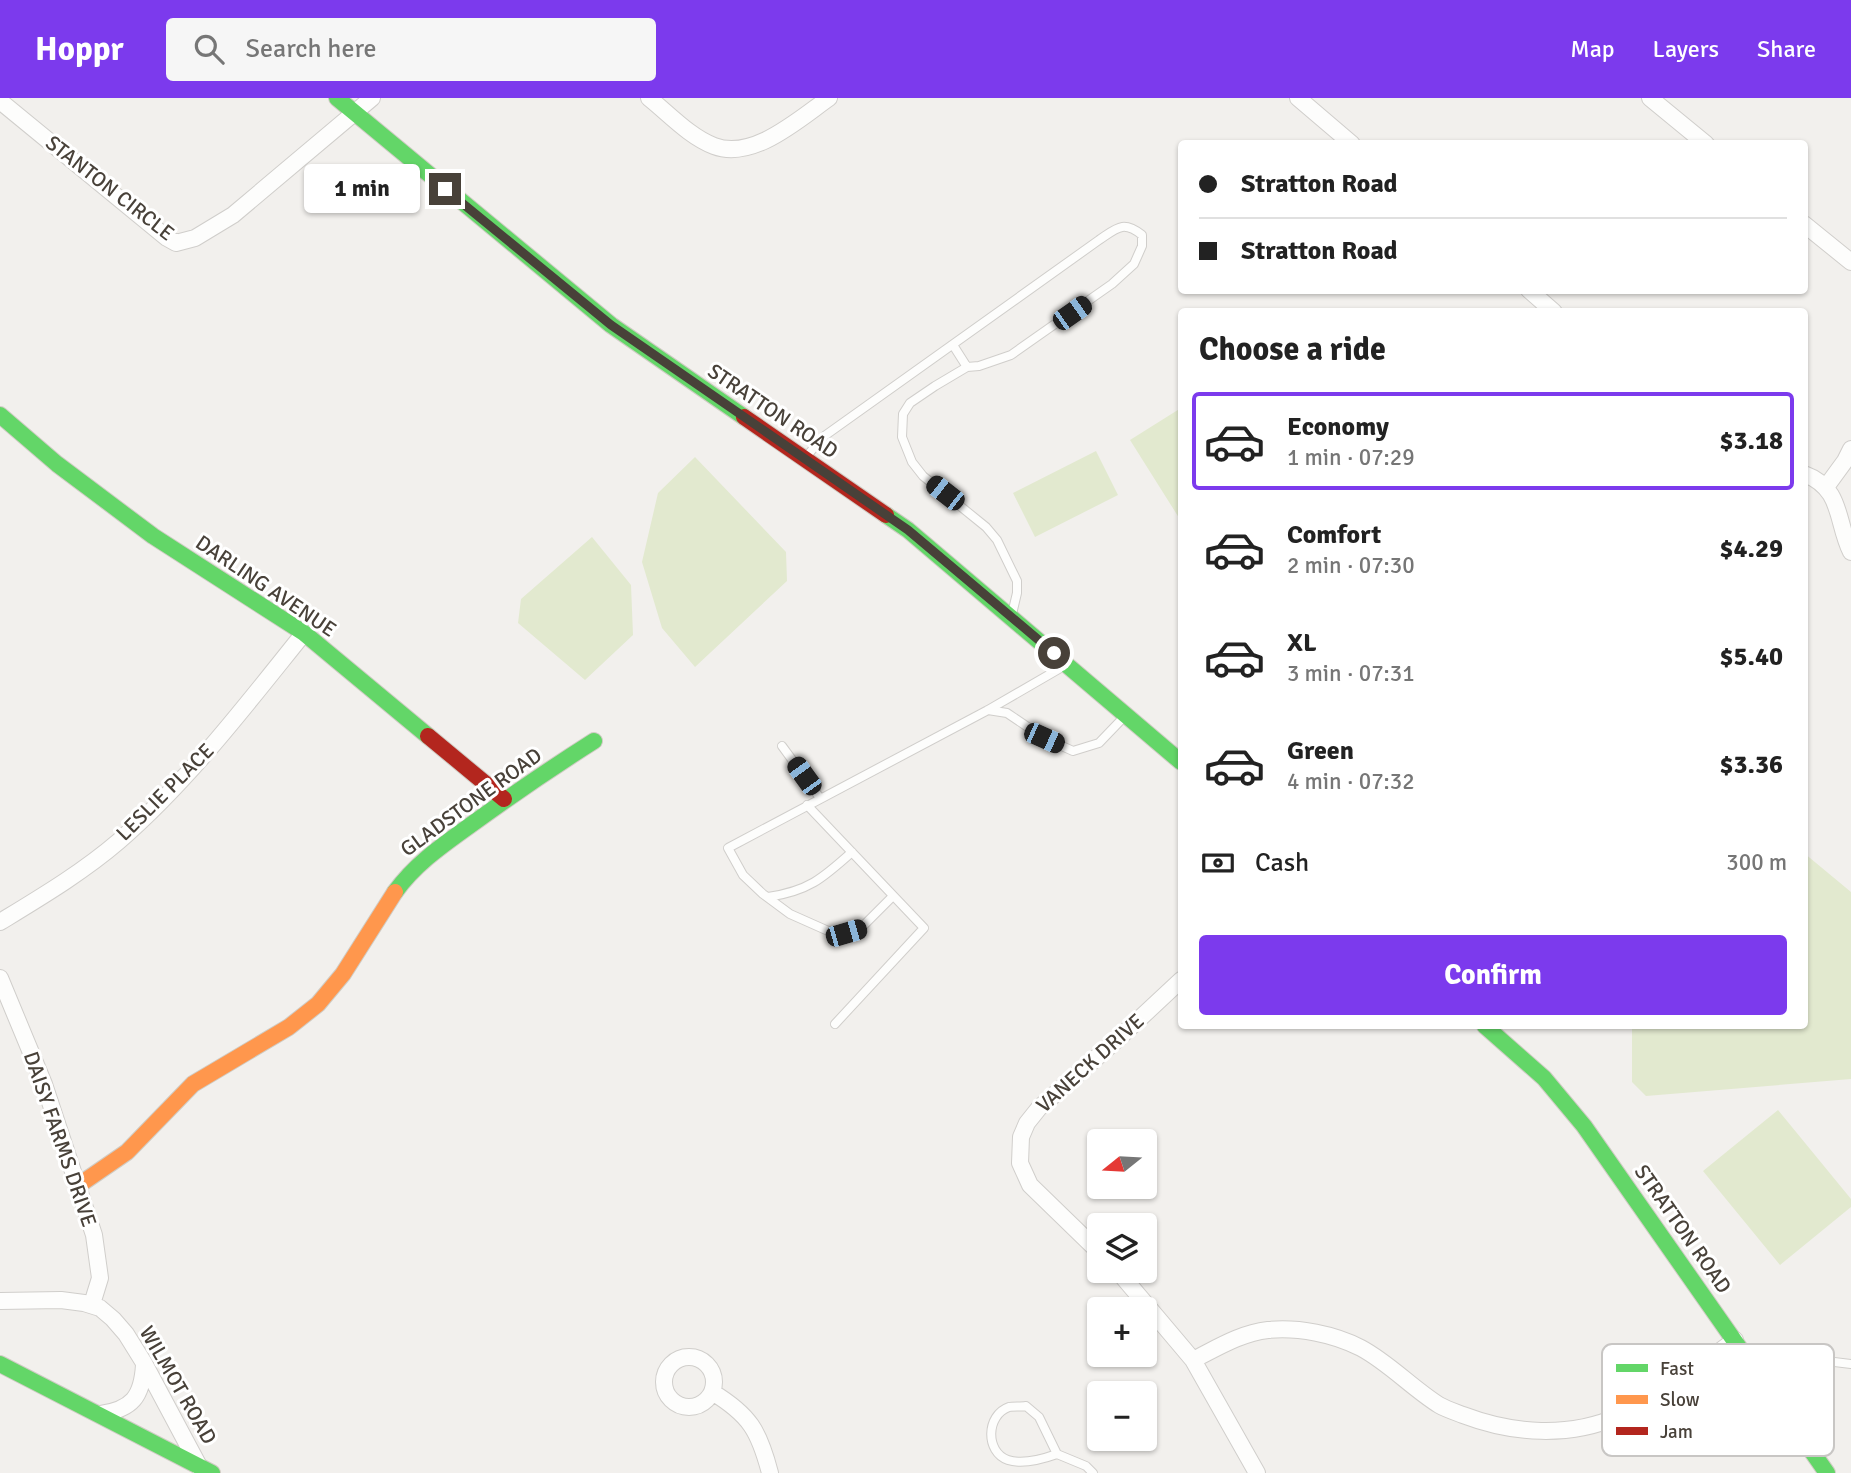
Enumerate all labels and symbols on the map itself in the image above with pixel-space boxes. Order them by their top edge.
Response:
street label: STANTON CIRCLE [40,130,180,246]
callout: 1 min [305,164,420,214]
route end [429,173,461,205]
car [1049,292,1096,334]
street label: STRATTON ROAD [703,358,843,464]
car [922,472,969,514]
street label: DARLING AVENUE [191,529,341,643]
route start [1038,637,1070,669]
car [1021,720,1068,756]
street label: LESLIE PLACE [111,738,219,846]
street label: GLADSTONE ROAD [395,742,547,862]
car [784,753,825,799]
car [823,917,870,949]
street label: VANECK DRIVE [1031,1008,1149,1118]
street label: DAISY FARMS DRIVE [18,1048,102,1230]
north arrow [1087,1129,1157,1199]
street label: STRATTON ROAD [1629,1160,1737,1298]
street label: WILMOT ROAD [134,1321,222,1449]
legend [1602,1344,1834,1456]
text: Fast [1660,1357,1694,1381]
text: Slow [1660,1388,1700,1412]
text: Jam [1660,1420,1693,1444]

